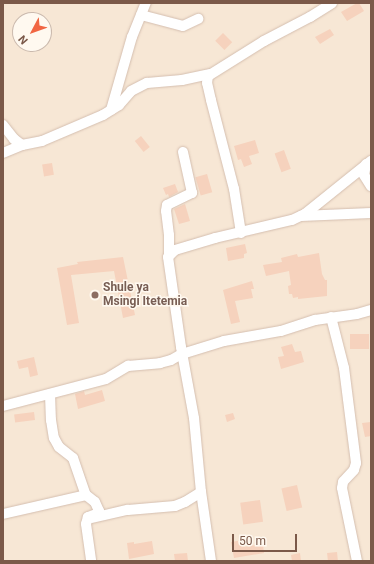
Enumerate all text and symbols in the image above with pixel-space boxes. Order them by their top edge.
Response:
north arrow [12,12,52,52]
text: N [16,32,31,47]
place label: Shule ya Msingi Itetemia [103,281,187,309]
marker: Shule ya Msingi Itetemia [90,290,100,300]
scale bar [234,526,299,552]
text: 50 m [239,534,266,548]

